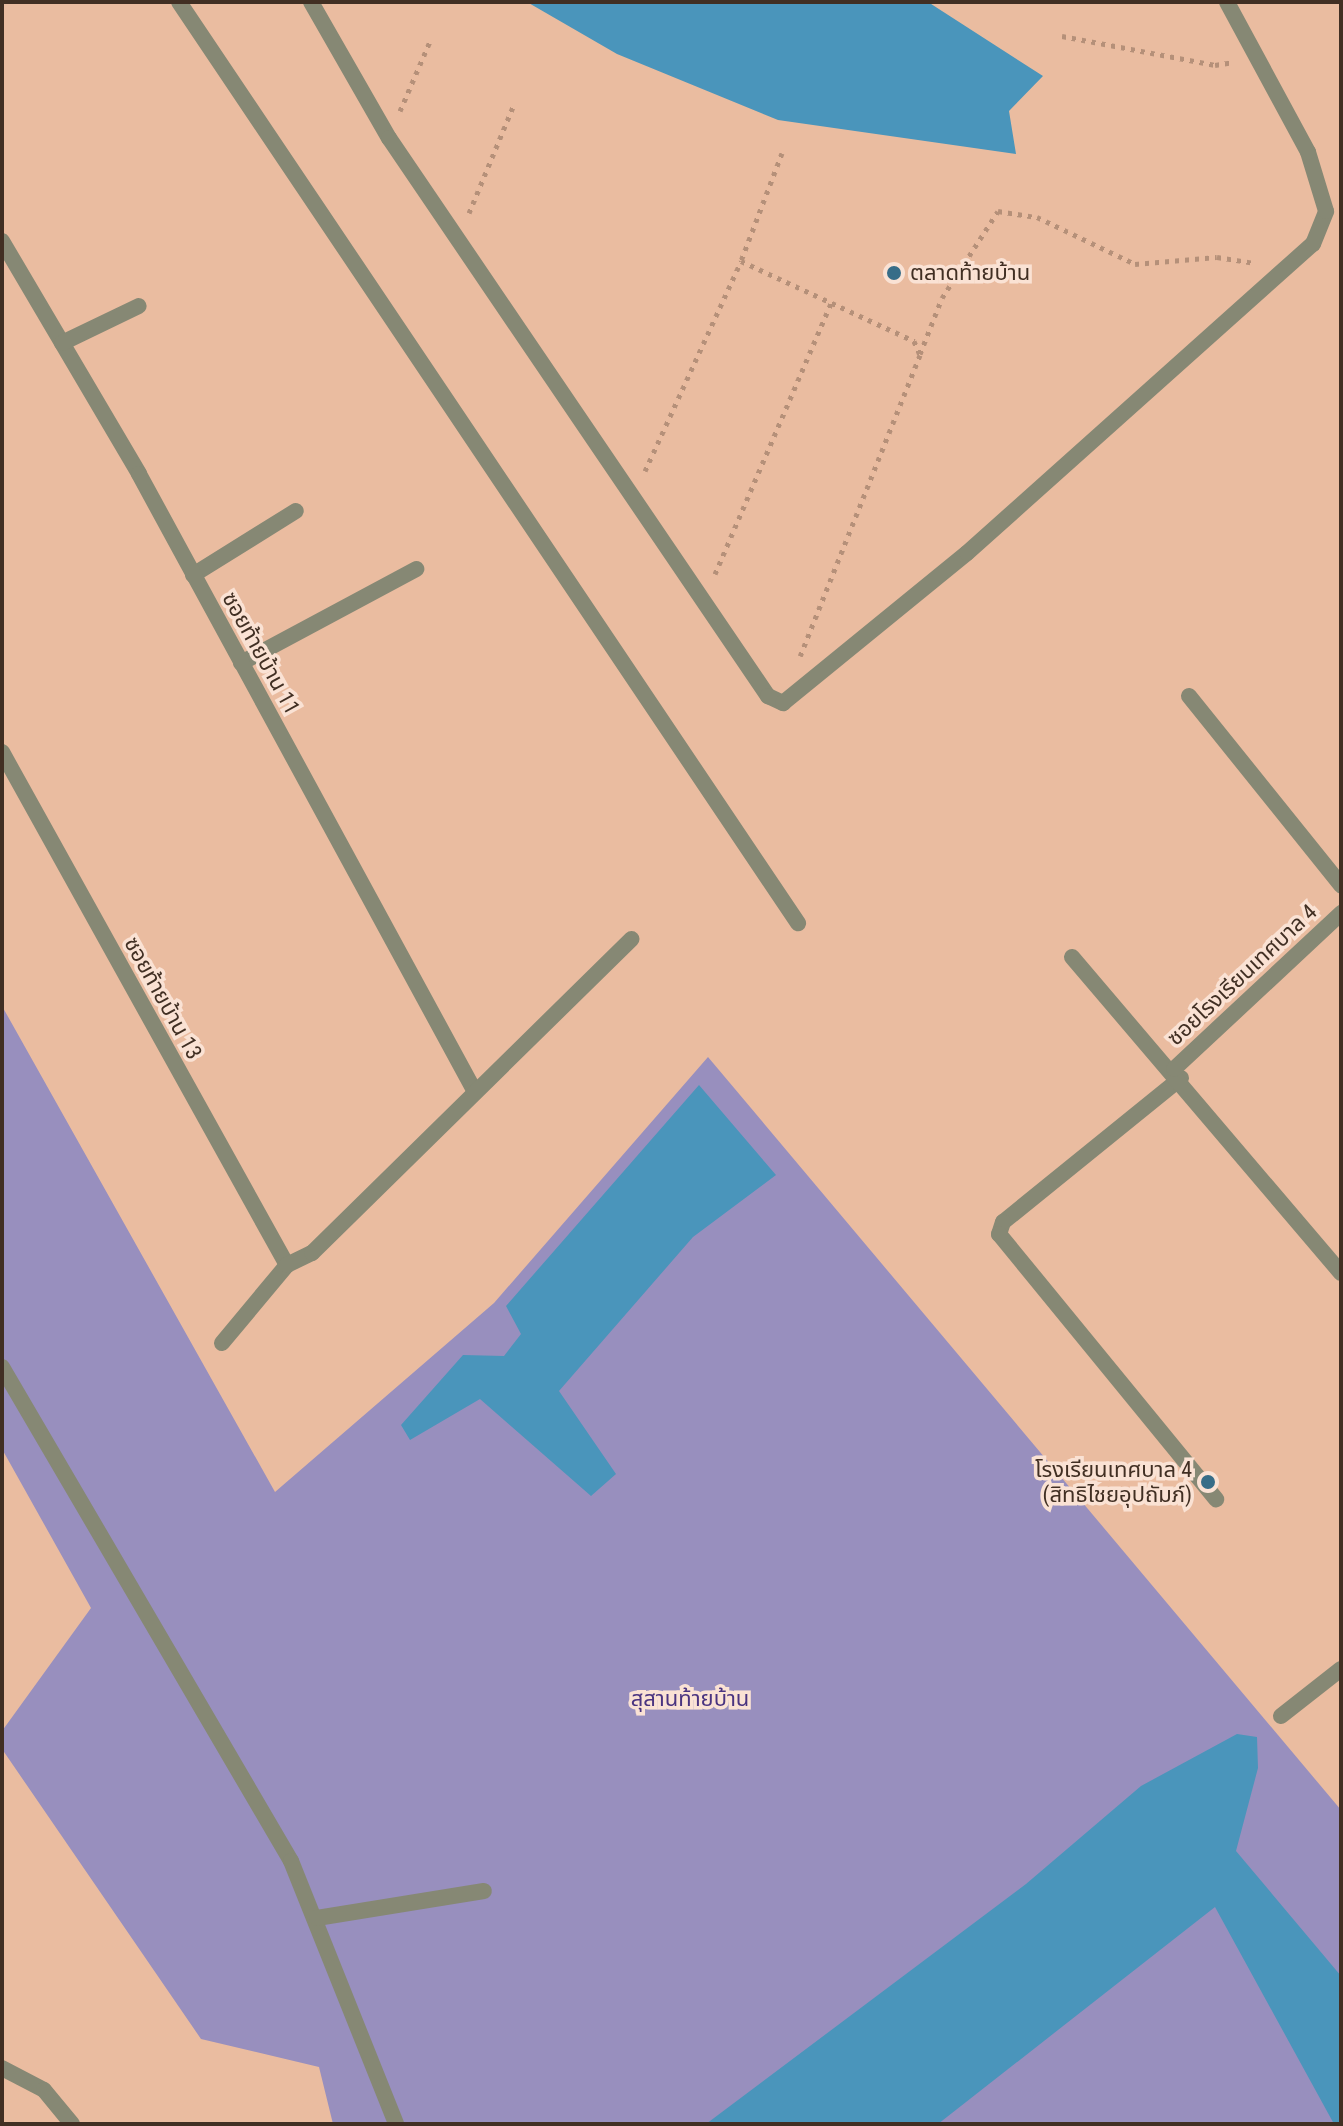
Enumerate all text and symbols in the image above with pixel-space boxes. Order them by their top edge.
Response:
place label: ตลาดท้ายบ้าน [910,260,1030,286]
marker: ตลาดท้ายบ้าน [885,264,903,282]
street label: ซอยท้ายบ้าน 11 [217,587,305,719]
street label: ซอยโรงเรียนเทศบาล 4 [1162,899,1322,1051]
street label: ซอยท้ายบ้าน 13 [119,932,207,1064]
place label: โรงเรียนเทศบาล 4 (สิทธิไชยอุปถัมภ์) [1035,1456,1192,1508]
marker: โรงเรียนเทศบาล 4 (สิทธิไชยอุปถัมภ์) [1199,1473,1217,1491]
park label: สุสานท้ายบ้าน [631,1686,749,1712]

